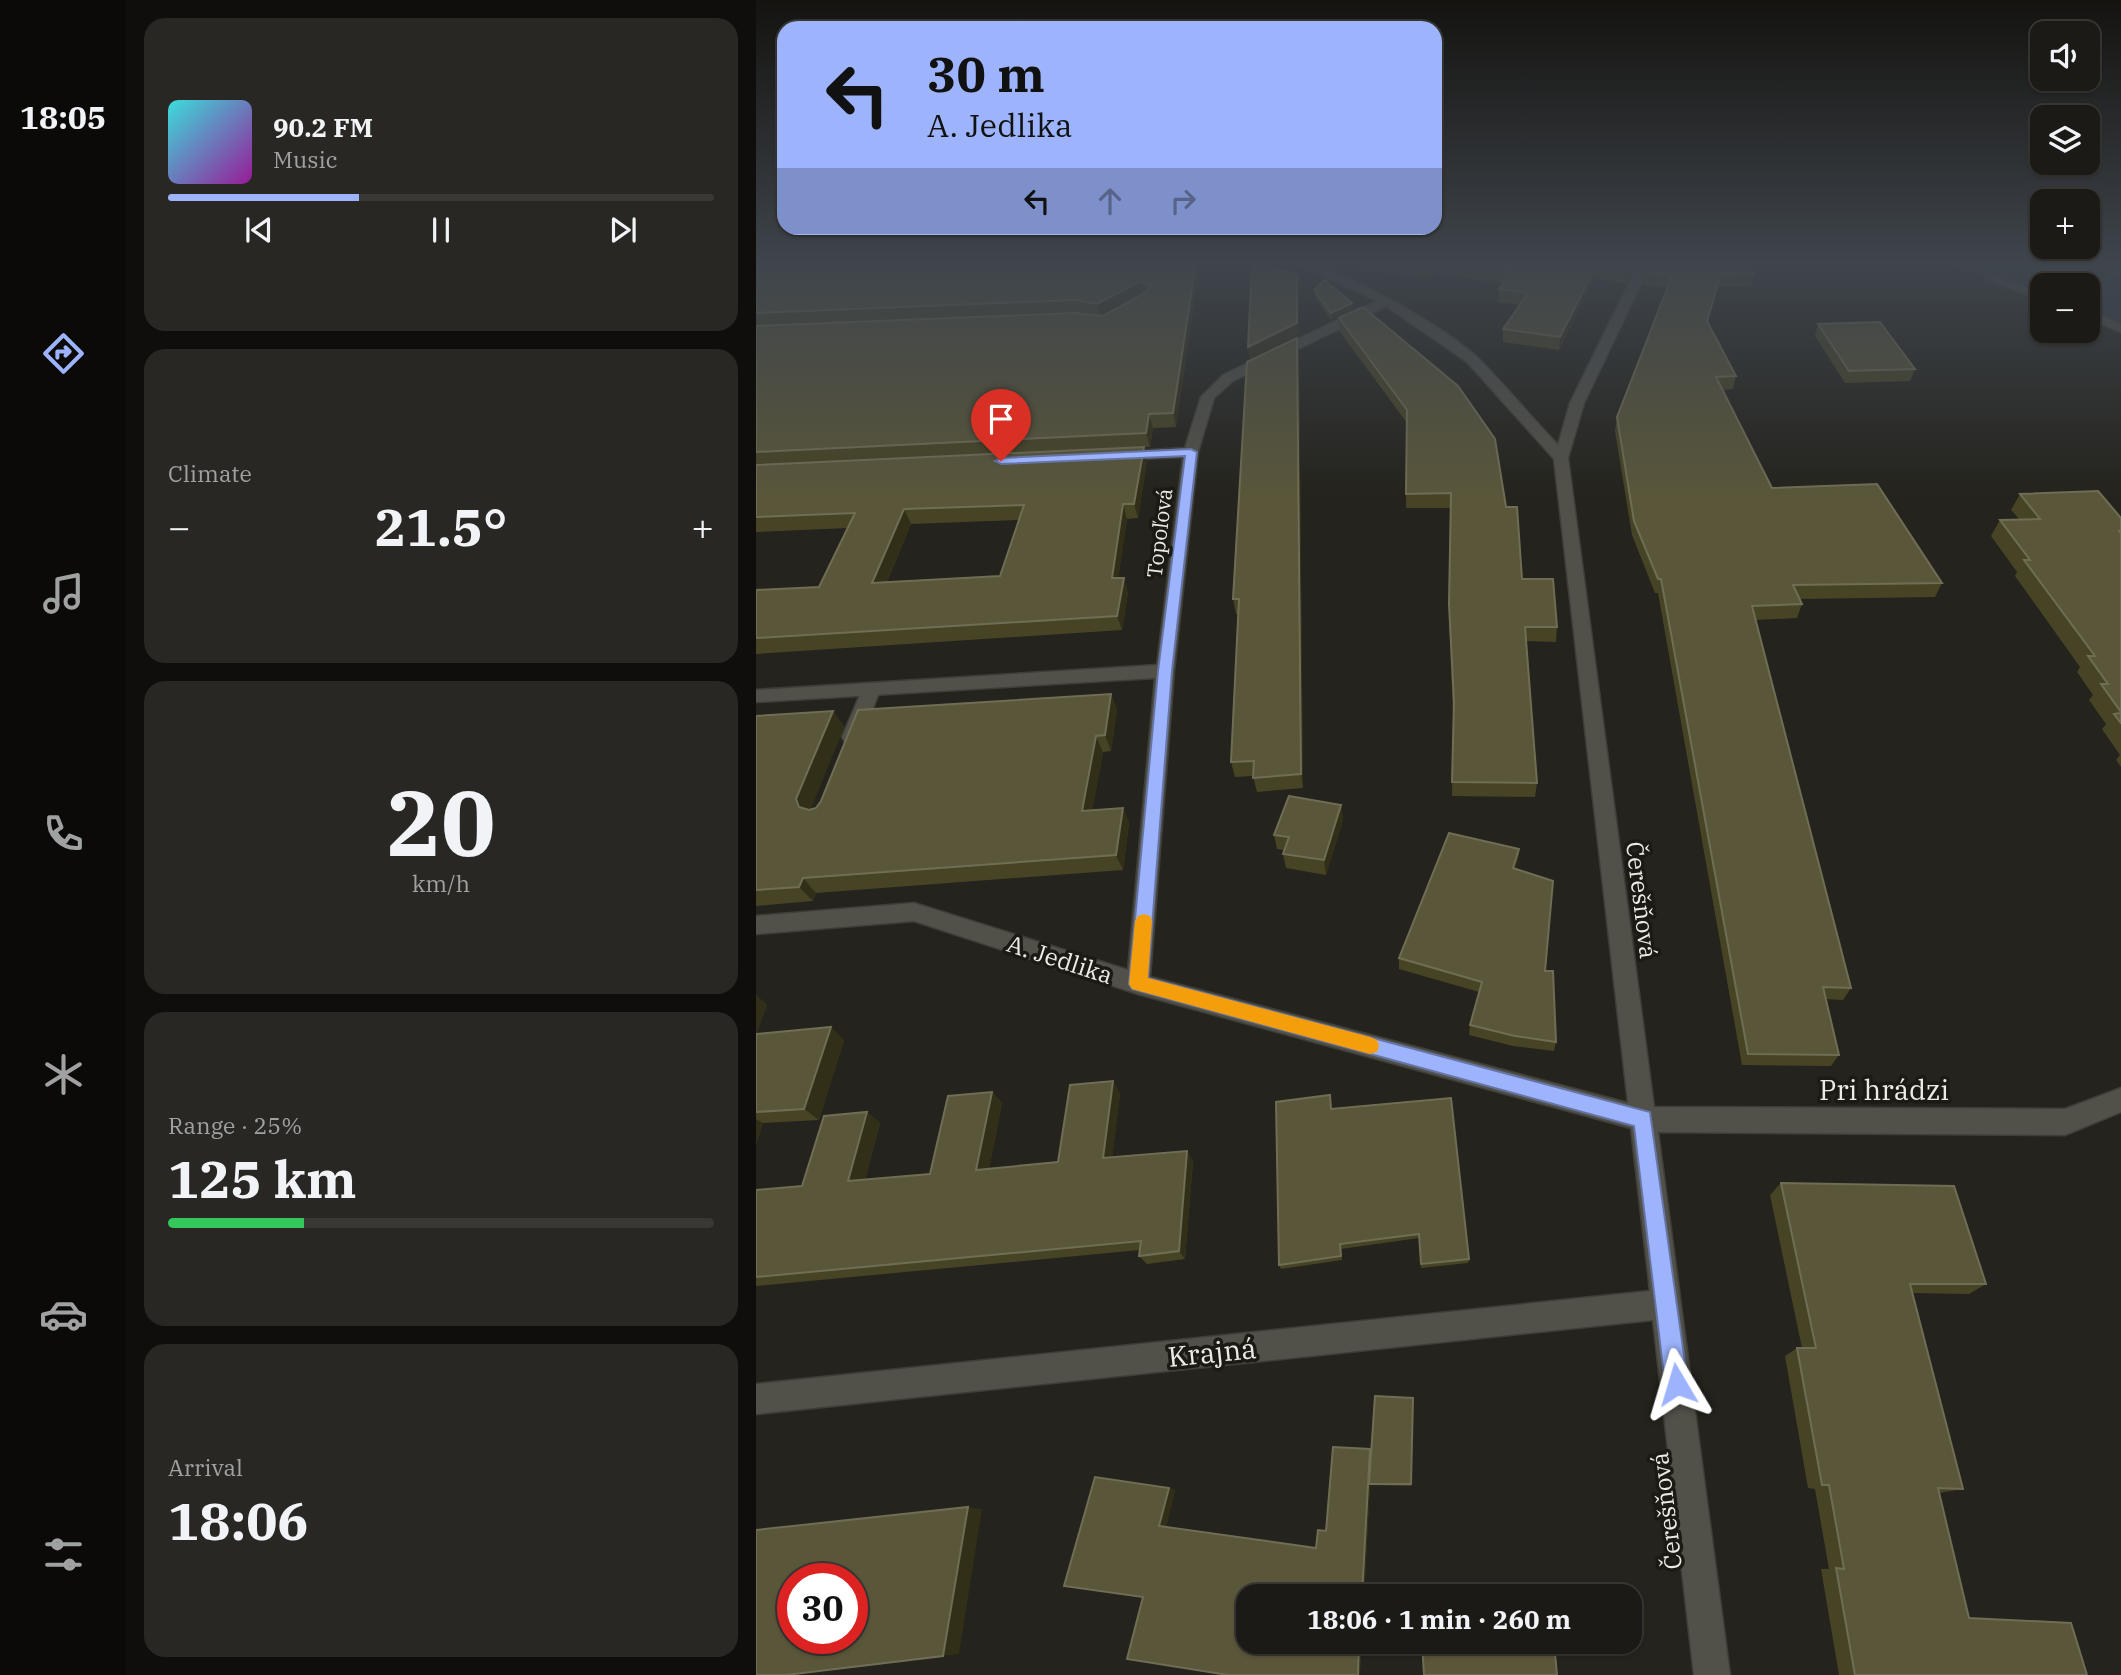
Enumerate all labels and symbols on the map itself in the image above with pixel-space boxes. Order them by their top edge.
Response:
pin [971,389,1031,461]
street label: Topoľová [1140,487,1178,579]
street label: Čerešňová [1619,840,1665,960]
street label: A. Jedlika [1003,927,1117,991]
street label: Pri hrádzi [1819,1071,1949,1108]
street label: Krajná [1166,1329,1258,1375]
position arrow [1640,1347,1714,1421]
street label: Čerešňová [1643,1451,1689,1571]
speed limit sign: 30 [777,1563,868,1654]

